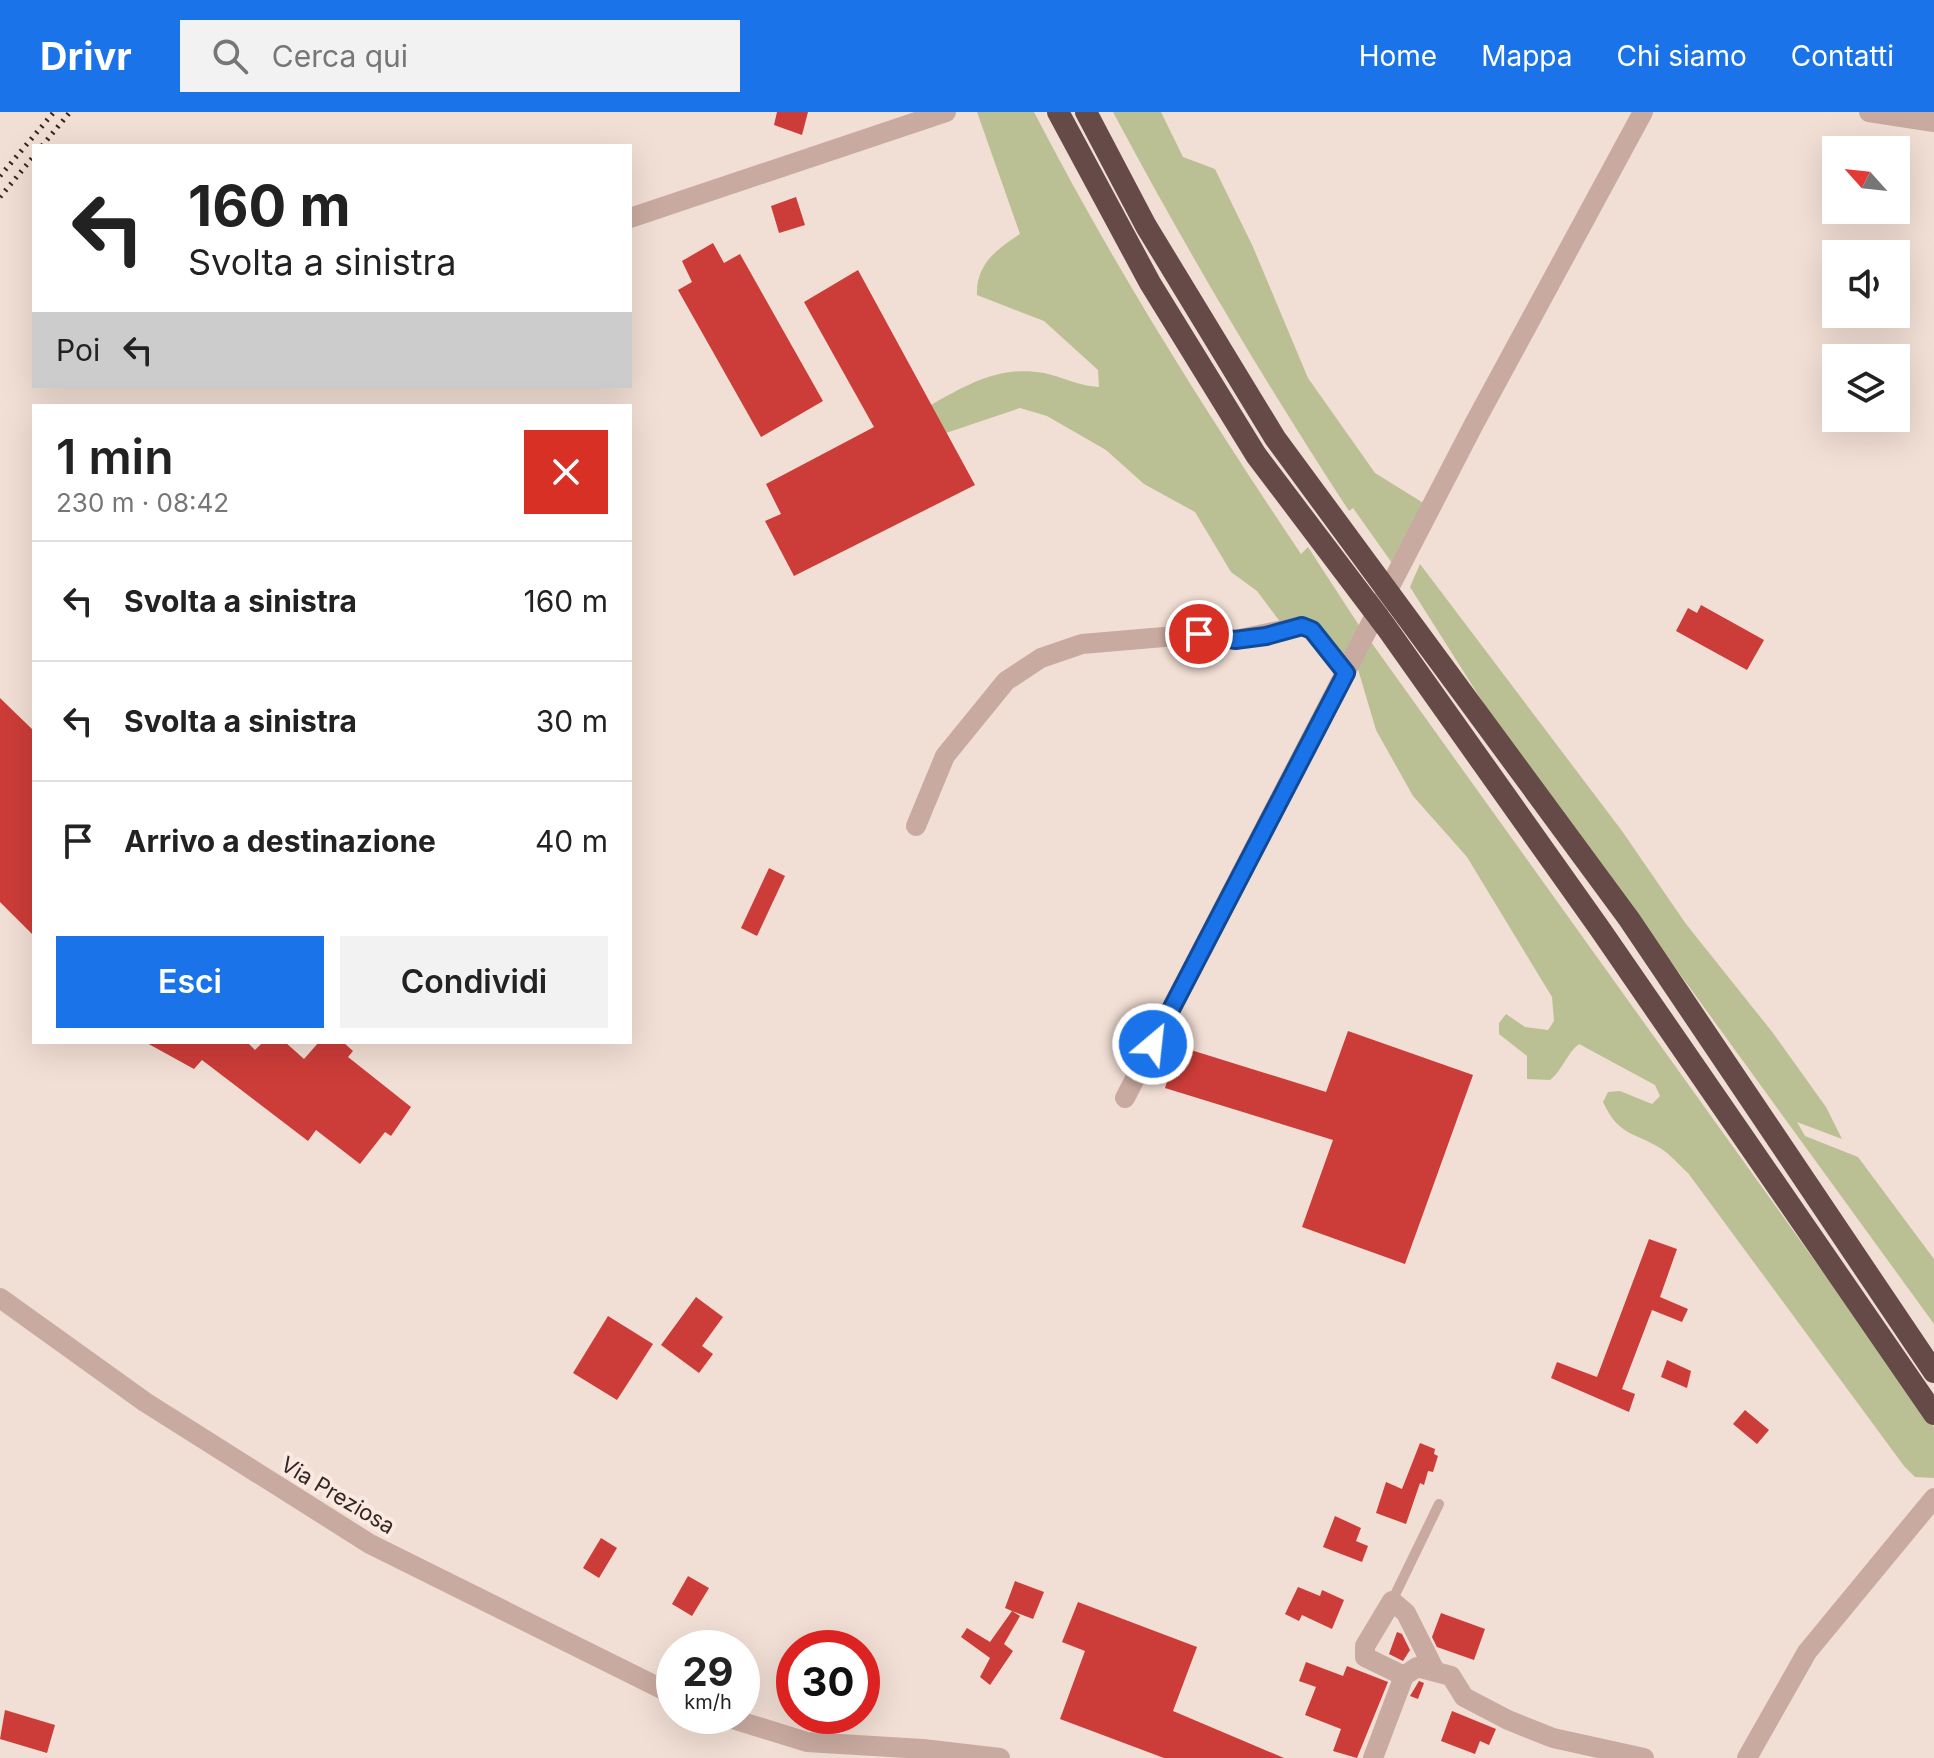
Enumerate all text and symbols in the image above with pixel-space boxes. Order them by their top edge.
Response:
search box [180,20,740,92]
text: Drivr [40,33,132,79]
icon: search [208,34,252,78]
text: Cerca qui [272,38,408,74]
text: Home [1359,39,1437,73]
text: Mappa [1481,39,1573,73]
text: Chi siamo [1617,39,1747,73]
text: Contatti [1791,39,1894,73]
north arrow [1822,136,1910,224]
map controls [1822,136,1910,432]
text: 160 m [188,172,351,240]
icon: left [56,176,160,280]
text: Svolta a sinistra [188,240,456,284]
button: sound [1822,240,1910,328]
icon: left [116,328,160,372]
text: Poi [56,332,100,368]
button: layers [1822,344,1910,432]
text: 1 min [56,427,174,486]
button: close [524,430,608,514]
text: 230 m · 08:42 [56,487,229,518]
icon: left [56,579,100,623]
text: Svolta a sinistra [124,583,357,619]
text: 160 m [524,583,608,619]
pin [1165,600,1233,668]
icon: arrive [1177,612,1221,656]
icon: left [56,699,100,743]
text: Svolta a sinistra [124,703,357,739]
text: 30 m [536,703,608,739]
icon: arrive [56,819,100,863]
text: Arrivo a destinazione [124,823,436,859]
text: 40 m [535,823,608,859]
button: Esci [56,936,324,1028]
button: Condividi [340,936,608,1028]
position arrow [1111,1002,1195,1086]
street label: Via Preziosa [276,1451,400,1539]
speed limit sign: 30 [776,1630,880,1734]
text: 29 [682,1647,734,1696]
text: km/h [684,1690,732,1714]

